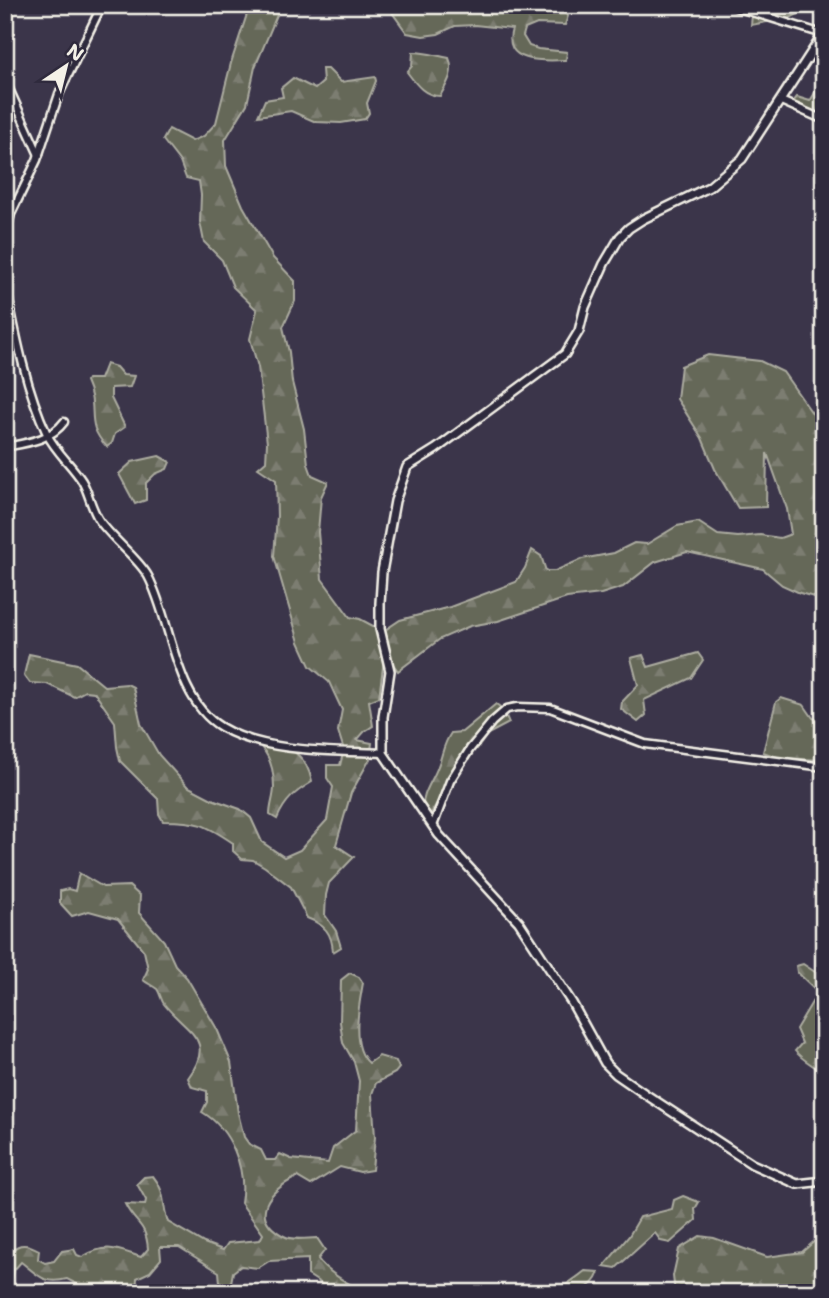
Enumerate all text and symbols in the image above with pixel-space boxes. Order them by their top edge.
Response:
north arrow [32,32,102,102]
text: N [62,38,89,67]

